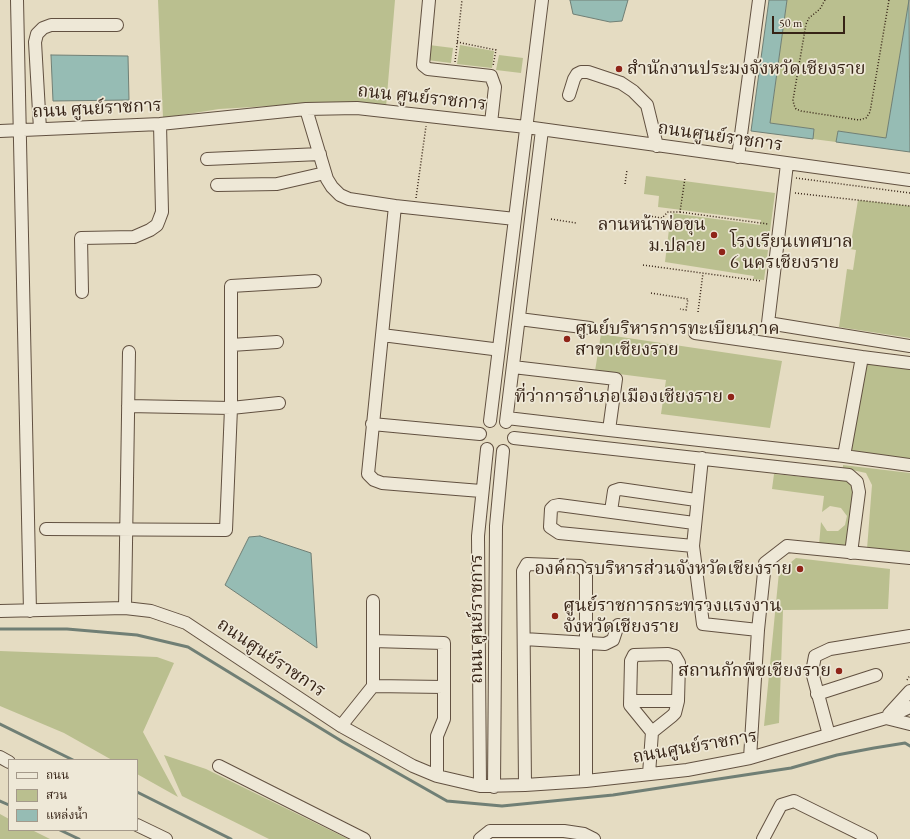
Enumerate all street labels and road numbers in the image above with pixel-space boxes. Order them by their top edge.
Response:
street label: ถนน ศูนย์ราชการ [356,80,488,116]
street label: ถนน ศูนย์ราชการ [32,95,162,123]
street label: ถนนศูนย์ราชการ [656,118,784,156]
street label: ถนน ศูนย์ราชการ [466,554,488,684]
street label: ถนนศูนย์ราชการ [213,614,329,702]
street label: ถนนศูนย์ราชการ [631,725,759,769]

